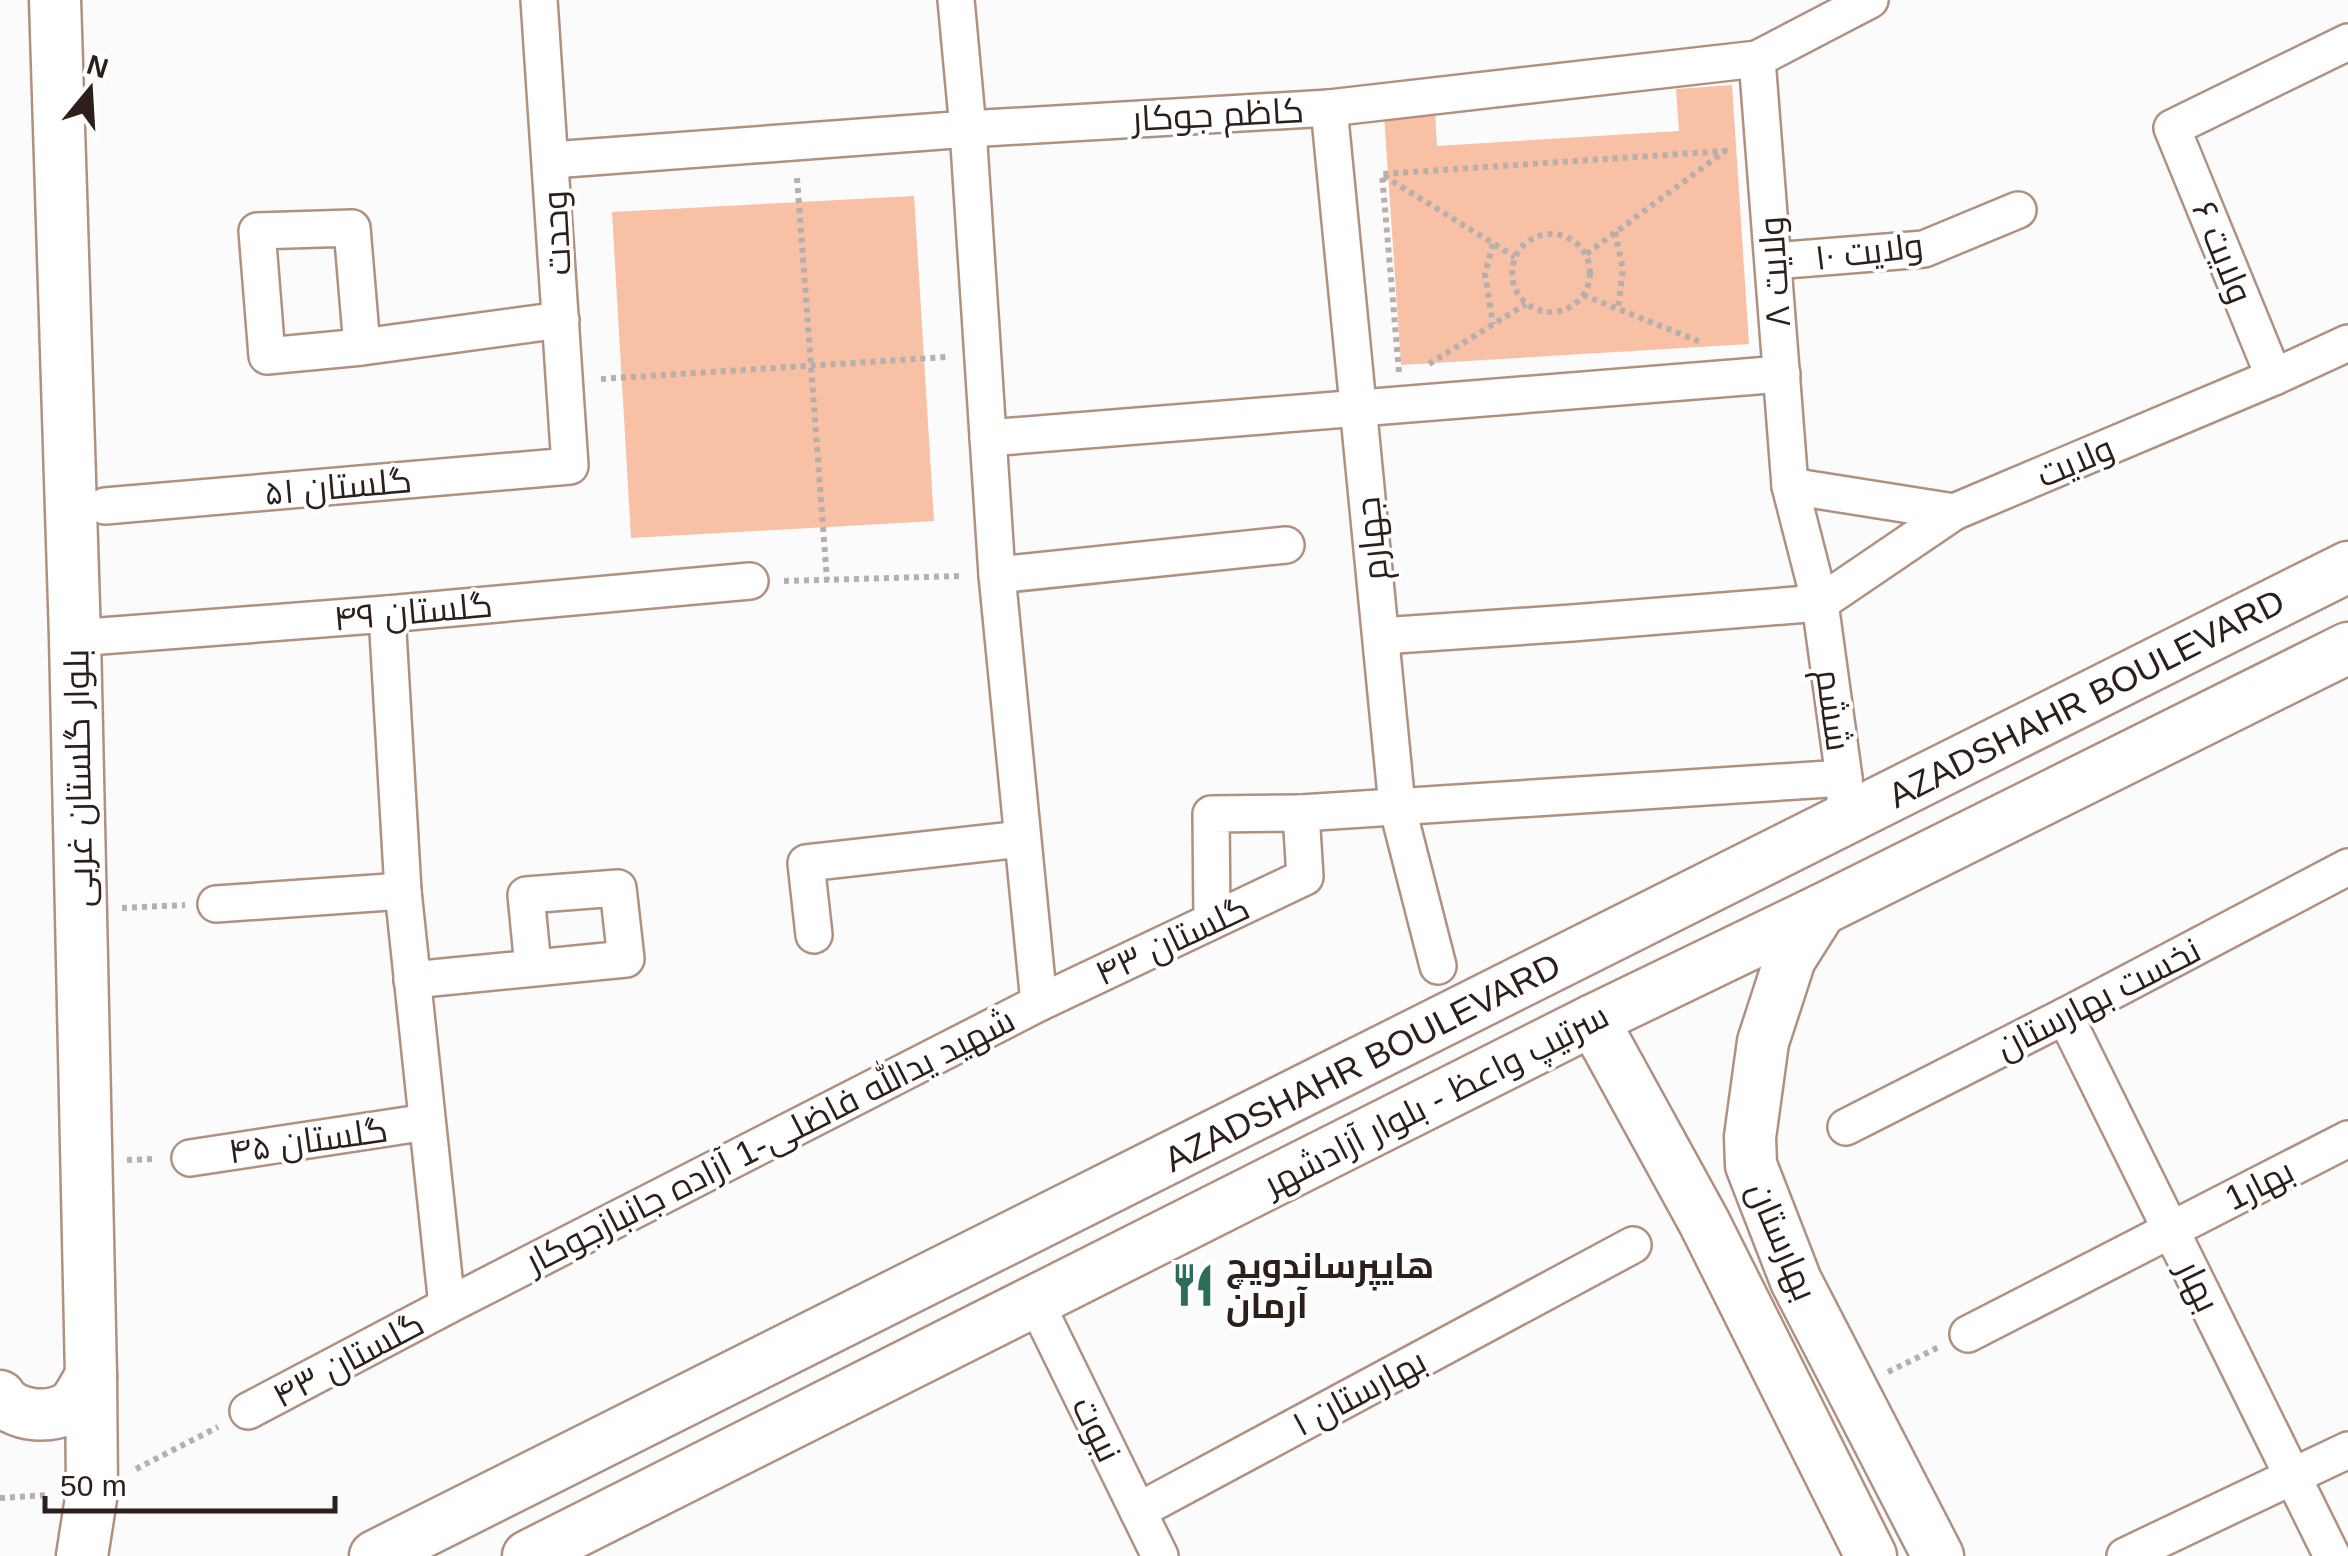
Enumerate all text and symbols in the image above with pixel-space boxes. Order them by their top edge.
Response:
north arrow [40,40,140,140]
text: N [83,49,112,85]
street label: کاظم جوکار [1129,90,1305,143]
street label: وحدت [534,190,579,276]
street label: ولایت ۶ [2184,196,2261,309]
street label: ولایت ۸ [1751,215,1798,329]
street label: ولایت ۱۰ [1813,225,1926,278]
street label: ولایت [2031,428,2120,495]
street label: گلستان ۵۱ [263,460,414,514]
street label: جهارم [1347,495,1400,583]
street label: AZADSHAHR BOULEVARD [1882,581,2290,815]
street label: گلستان ۴۹ [332,585,494,639]
street label: بلوار گلستان غربی [56,648,102,907]
street label: ششم [1804,667,1859,754]
street label: گلستان ۴۳ [1089,887,1256,994]
street label: نخست بهارستان [1989,930,2207,1068]
street label: AZADSHAHR BOULEVARD [1158,945,1566,1179]
street label: سرتیپ واعظ - بلوار آزادشهر [1256,995,1616,1207]
street label: شهید یدالله فاضلی-1 آزاده جانبازجوکار [516,997,1022,1283]
street label: گلستان ۴۵ [226,1110,390,1172]
street label: بهار1 [2218,1150,2301,1219]
street label: بهارستان [1739,1176,1825,1307]
place label: هایپرساندویچ آرمان [1226,1246,1434,1327]
street label: بهار [2167,1252,2228,1319]
restaurant icon: هایپرساندویچ آرمان [1169,1261,1217,1309]
street label: گلستان ۴۳ [266,1303,431,1417]
street label: بهارستان ۱ [1286,1341,1433,1445]
street label: نبوت [1064,1390,1129,1468]
scale bar [45,1451,335,1513]
text: 50 m [60,1469,127,1502]

